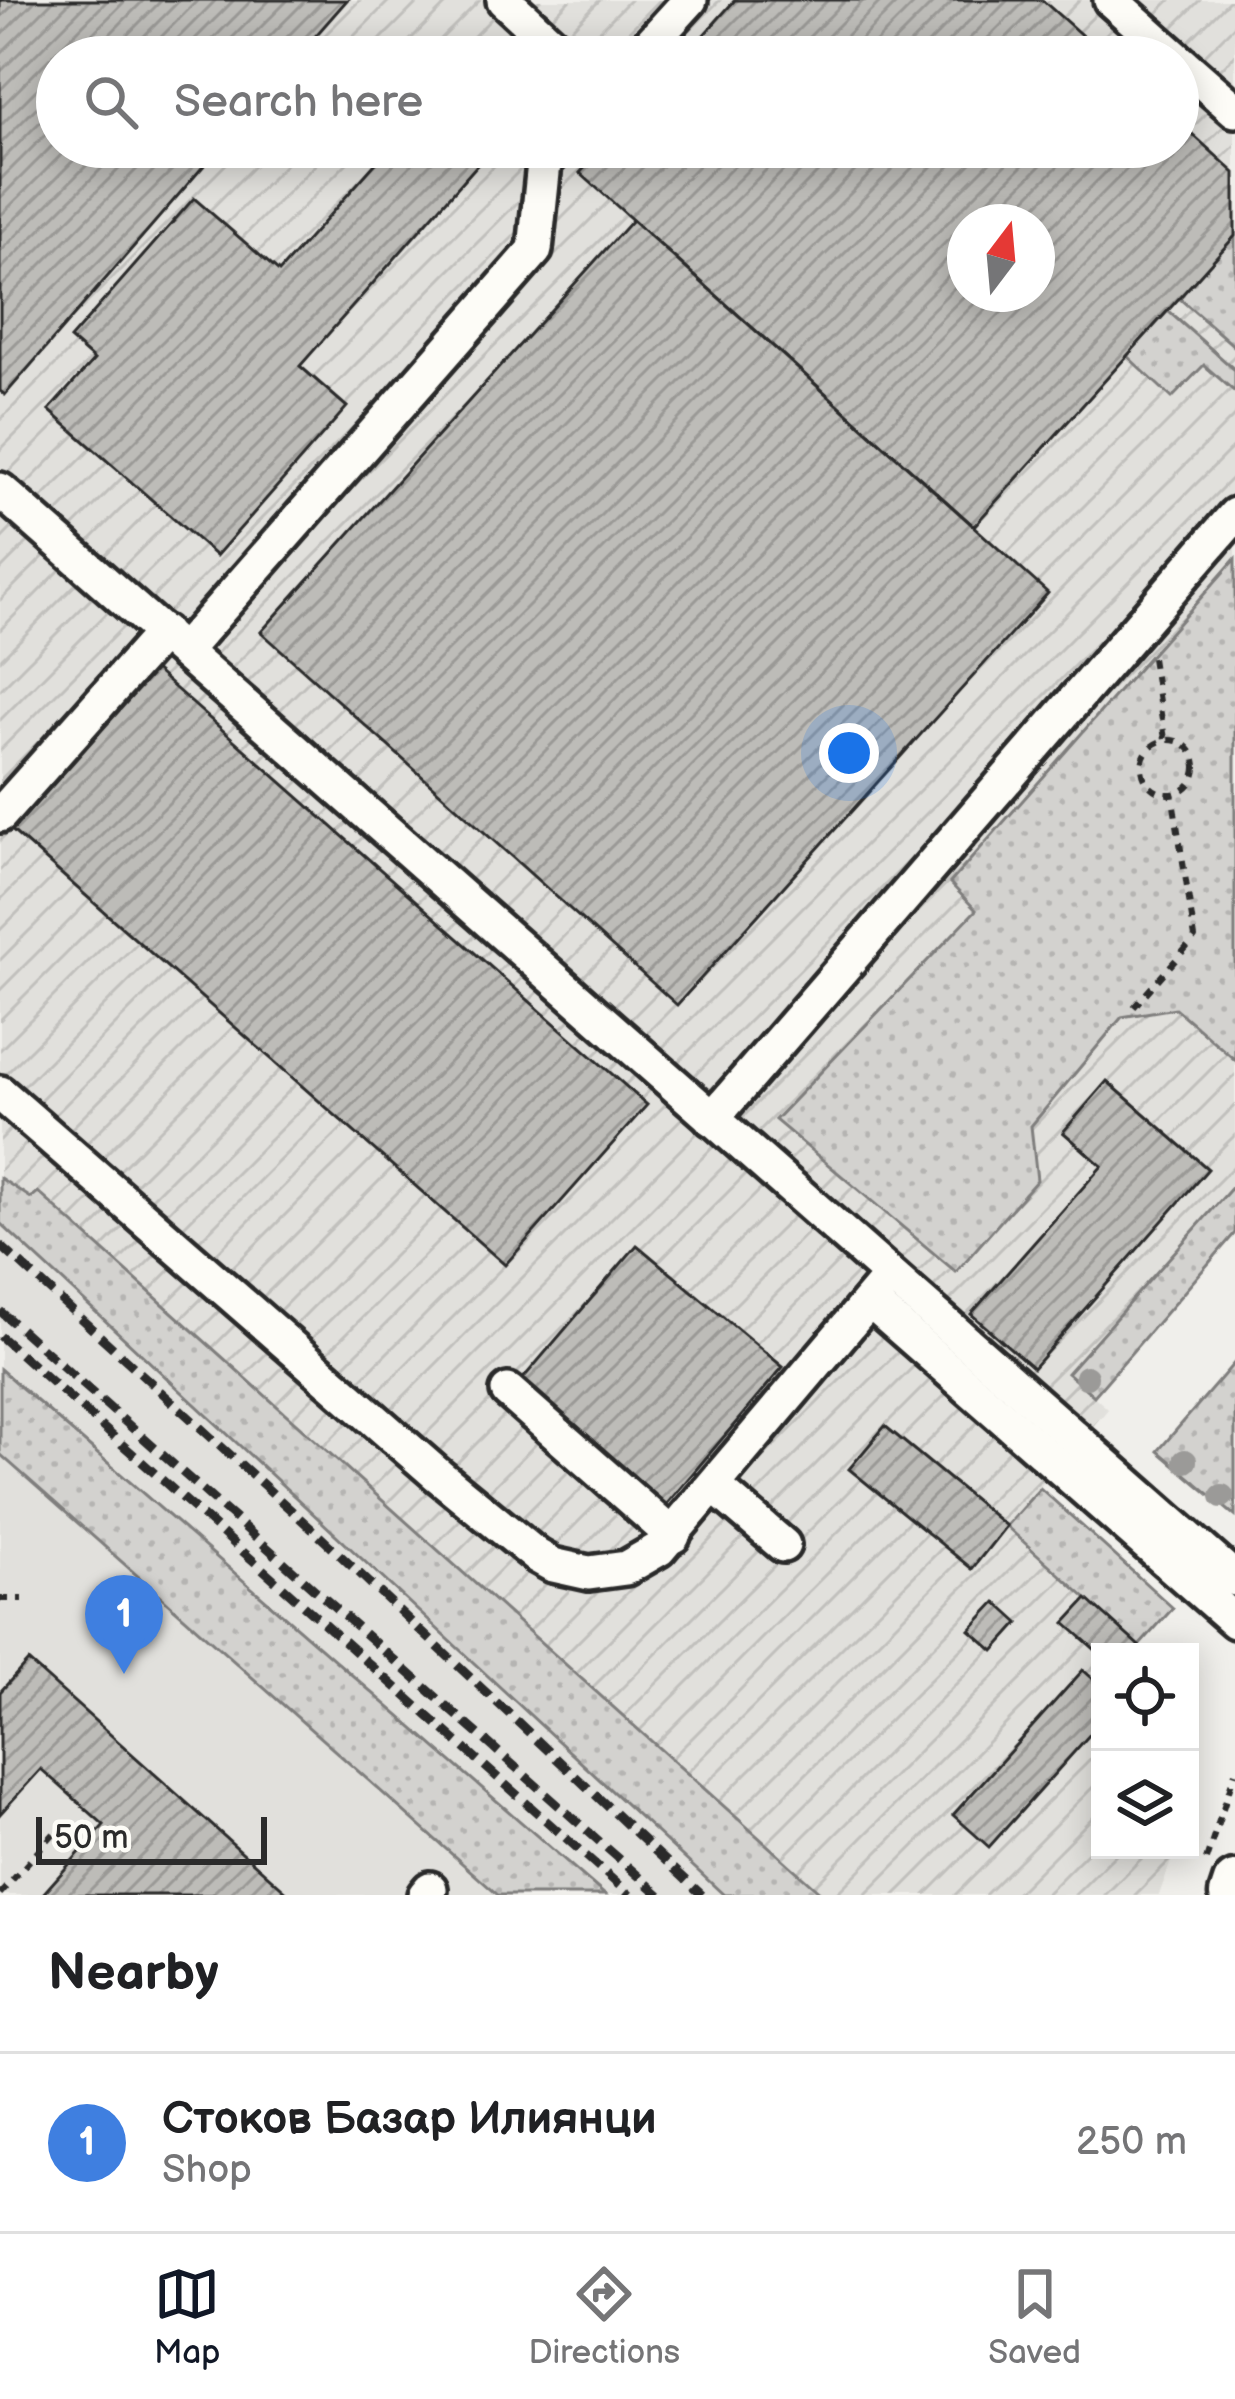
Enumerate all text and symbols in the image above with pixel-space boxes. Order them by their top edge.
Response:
search box [36,36,1199,168]
icon: search [78,69,144,135]
text: Search here [174,75,423,130]
north arrow [947,204,1055,312]
your location [819,723,879,783]
pin: 1 [85,1575,163,1674]
map controls [1091,1643,1199,1859]
button: locate [1091,1643,1199,1751]
button: layers [1091,1751,1199,1859]
scale bar [36,1811,267,1864]
text: 50 m [54,1818,129,1858]
text: Nearby [48,1943,219,2004]
text: Стоков Базар Илиянци [162,2092,657,2147]
text: 1 [79,2119,95,2166]
text: 250 m [1076,2119,1187,2166]
text: Shop [162,2147,252,2194]
tab: Map [154,2261,220,2373]
tab: Directions [529,2261,680,2373]
tab: Saved [988,2261,1081,2373]

